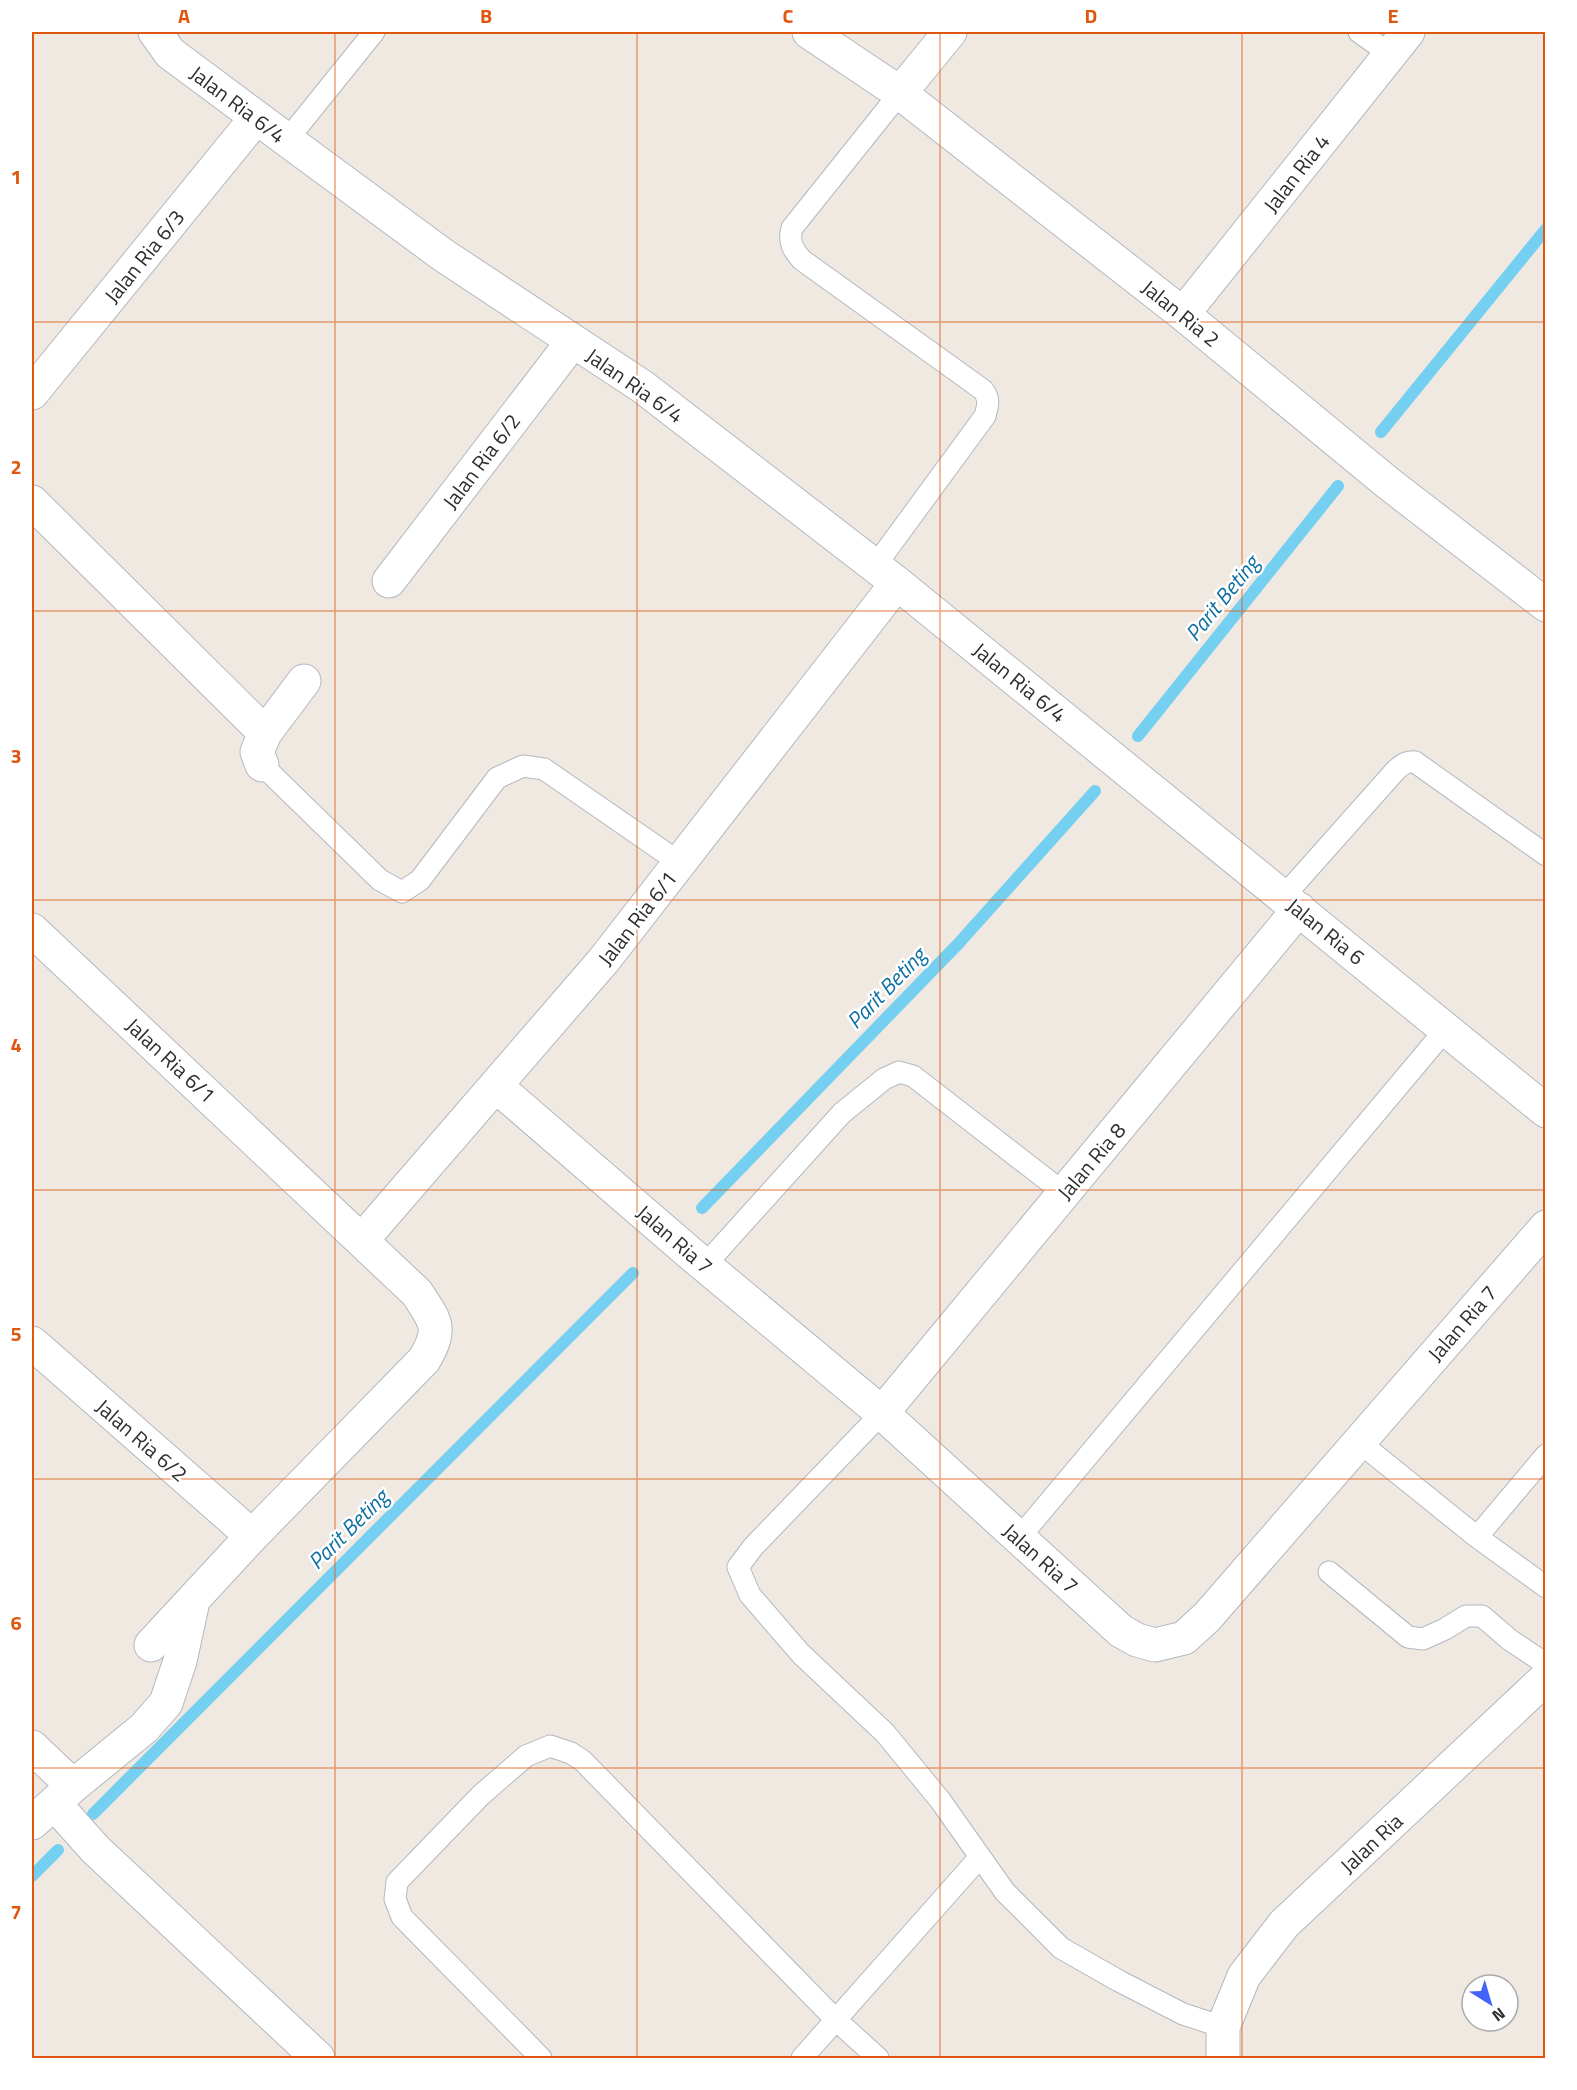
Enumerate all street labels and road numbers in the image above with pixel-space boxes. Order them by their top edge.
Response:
street label: Jalan Ria 6/4 [183,57,293,151]
street label: Jalan Ria 4 [1255,127,1337,219]
street label: Jalan Ria 6/3 [96,202,192,310]
street label: Jalan Ria 2 [1135,272,1227,354]
street label: Jalan Ria 6/4 [580,340,690,430]
street label: Jalan Ria 6/2 [434,406,528,516]
street label: Jalan Ria 6/4 [966,634,1074,730]
street label: Jalan Ria 6/1 [590,864,684,972]
street label: Jalan Ria 6 [1280,890,1372,972]
street label: Jalan Ria 6/1 [119,1010,223,1110]
street label: Jalan Ria 8 [1049,1115,1133,1207]
street label: Jalan Ria 7 [630,1197,720,1281]
street label: Jalan Ria 7 [1420,1278,1504,1368]
street label: Jalan Ria 6/2 [89,1391,195,1489]
street label: Jalan Ria 7 [996,1515,1086,1601]
street label: Jalan Ria [1332,1805,1410,1881]

